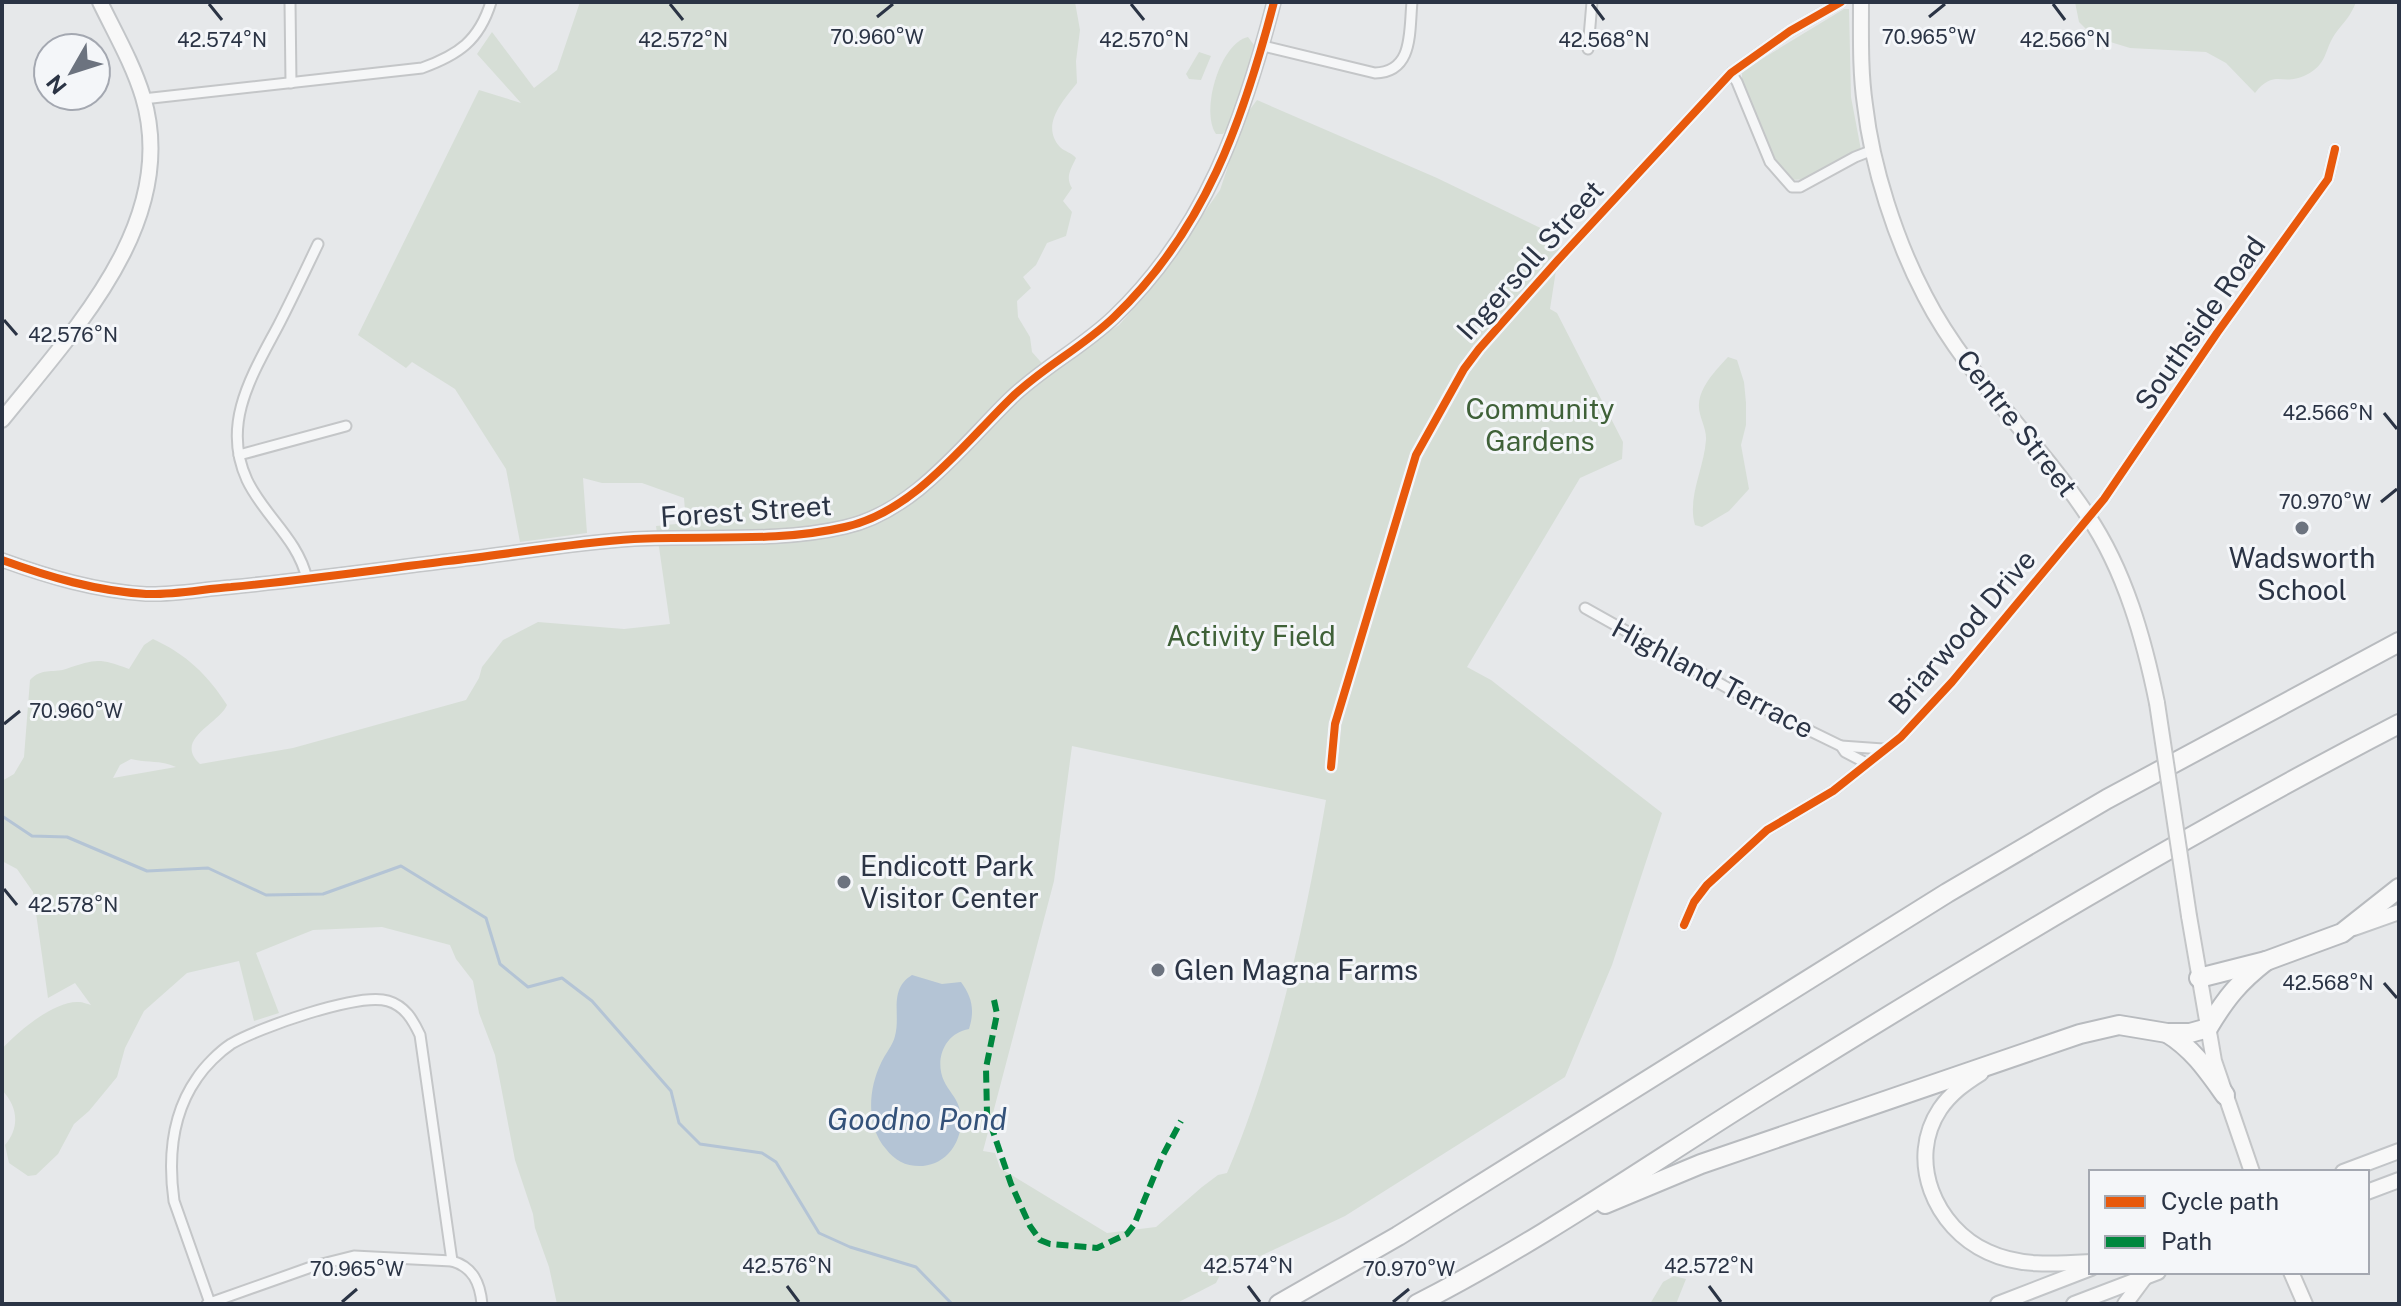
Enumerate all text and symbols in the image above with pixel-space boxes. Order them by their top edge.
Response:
text: 70.960°W [830,25,924,49]
text: 70.965°W [1882,25,1976,49]
text: 42.574°N [177,28,267,52]
text: 42.572°N [638,28,728,52]
text: 42.570°N [1099,28,1189,52]
text: 42.568°N [1558,28,1650,52]
text: 42.566°N [2020,28,2110,52]
north arrow [32,32,112,112]
text: N [41,70,72,99]
street label: Ingersoll Street [1449,173,1610,346]
street label: Southside Road [2127,230,2272,416]
text: 42.576°N [28,323,118,347]
street label: Centre Street [1950,343,2085,502]
park label: Community Gardens [1466,392,1614,457]
text: 42.566°N [2283,401,2373,425]
street label: Forest Street [659,488,833,533]
text: 70.970°W [2279,490,2371,514]
marker: Wadsworth School [2293,519,2311,537]
place label: Wadsworth School [2229,541,2375,606]
street label: Briarwood Drive [1881,543,2042,721]
street label: Highland Terrace [1607,610,1820,745]
park label: Activity Field [1166,619,1336,652]
text: 70.960°W [29,699,123,723]
place label: Endicott Park Visitor Center [860,849,1039,914]
marker: Endicott Park Visitor Center [835,873,853,891]
text: 42.578°N [28,893,118,917]
place label: Glen Magna Farms [1174,953,1418,986]
marker: Glen Magna Farms [1149,961,1167,979]
text: 42.568°N [2282,971,2374,995]
water label: Goodno Pond [827,1101,1007,1137]
legend [2089,1170,2369,1274]
text: Cycle path [2161,1187,2279,1215]
text: Path [2161,1227,2212,1255]
text: 42.576°N [742,1254,832,1278]
text: 42.574°N [1203,1254,1293,1278]
text: 42.572°N [1664,1254,1754,1278]
text: 70.965°W [310,1257,404,1281]
text: 70.970°W [1363,1257,1455,1281]

